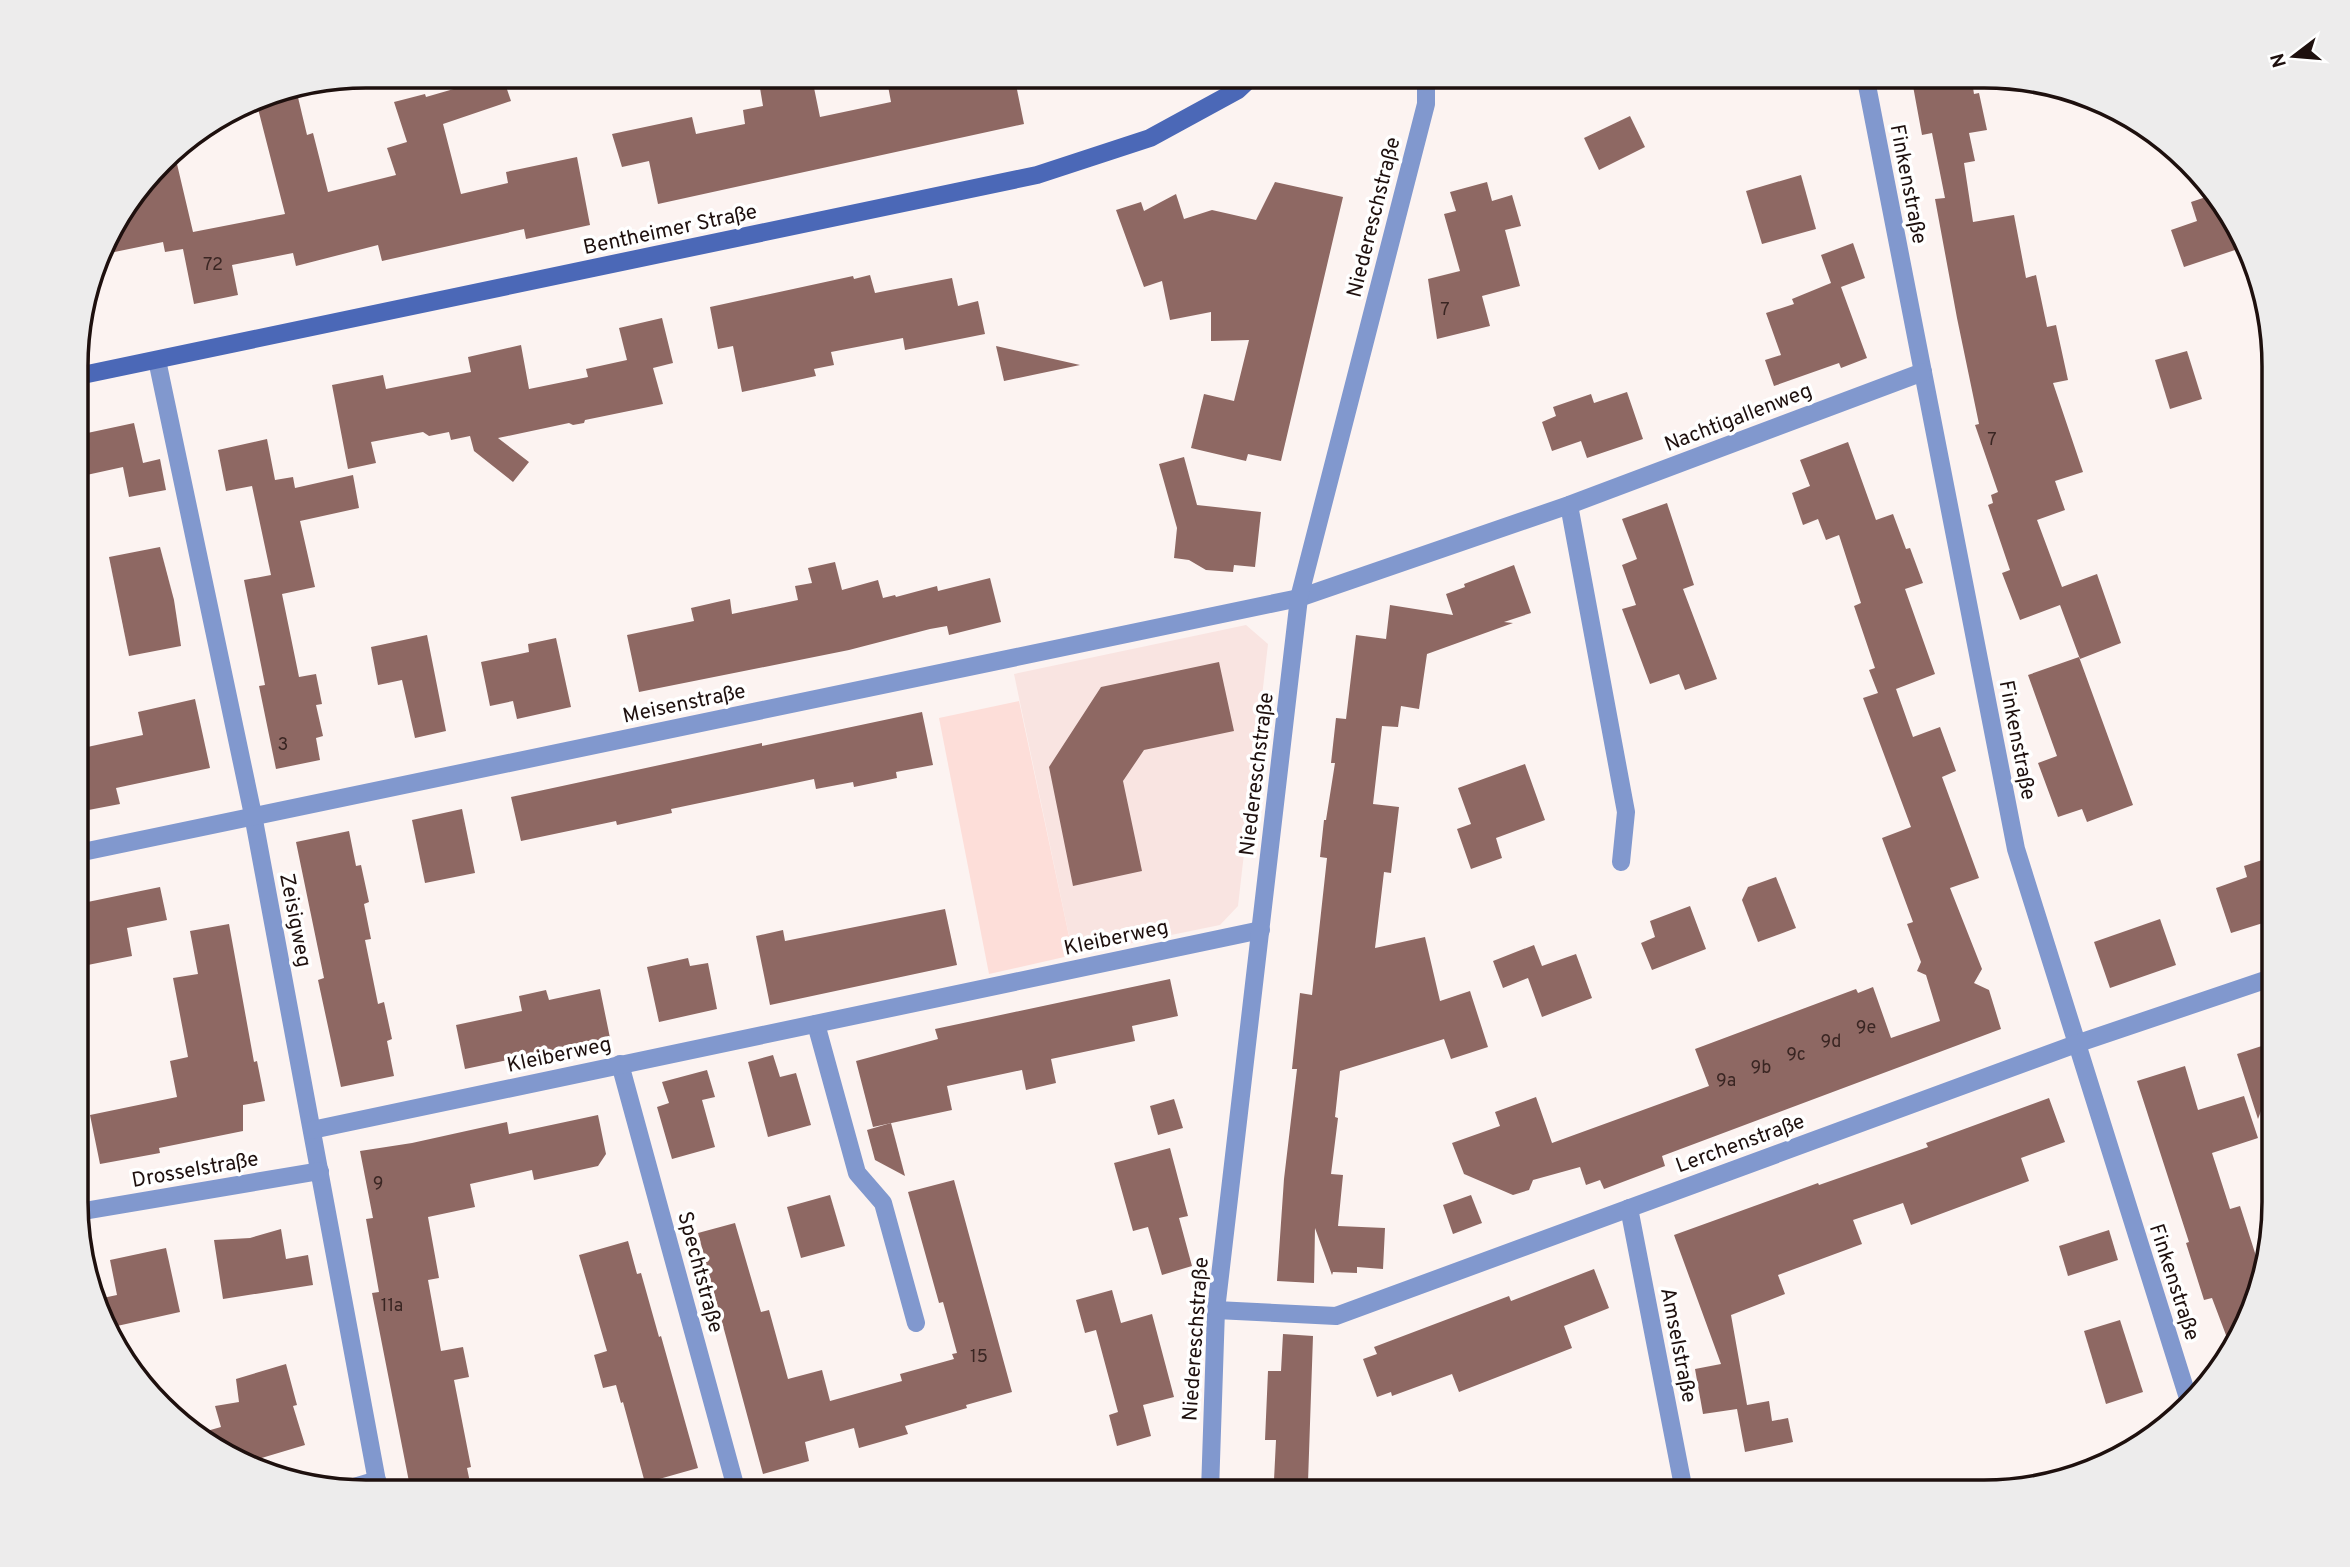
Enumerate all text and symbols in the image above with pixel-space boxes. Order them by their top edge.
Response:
north arrow [2259,21,2329,91]
text: N [2266,50,2293,70]
street label: Finkenstraße [1883,122,1932,246]
street label: Niedereschstraße [1341,134,1407,300]
street label: Bentheimer Straße [581,199,760,262]
house number: 72 [203,254,223,277]
house number: 7 [1440,299,1450,322]
street label: Nachtigallenweg [1661,378,1816,459]
house number: 7 [1987,429,1997,452]
street label: Meisenstraße [620,678,748,731]
street label: Finkenstraße [1992,678,2041,802]
street label: Niedereschstraße [1234,691,1281,857]
house number: 3 [278,734,288,757]
street label: Zeisigweg [272,871,317,970]
street label: Kleiberweg [1062,914,1171,963]
house number: 9e [1856,1017,1876,1040]
street label: Kleiberweg [505,1031,614,1080]
house number: 9d [1821,1031,1841,1054]
house number: 9c [1786,1044,1806,1067]
house number: 9b [1751,1057,1771,1080]
house number: 9a [1716,1070,1736,1093]
street label: Lerchenstraße [1672,1109,1809,1180]
street label: Drosselstraße [130,1146,261,1195]
house number: 9 [373,1173,383,1196]
street label: Spechtstraße [670,1209,729,1336]
street label: Finkenstraße [2142,1221,2205,1344]
street label: Niedereschstraße [1177,1256,1216,1422]
street label: Amselstraße [1653,1285,1702,1405]
house number: 11a [381,1295,403,1318]
house number: 15 [970,1346,988,1369]

